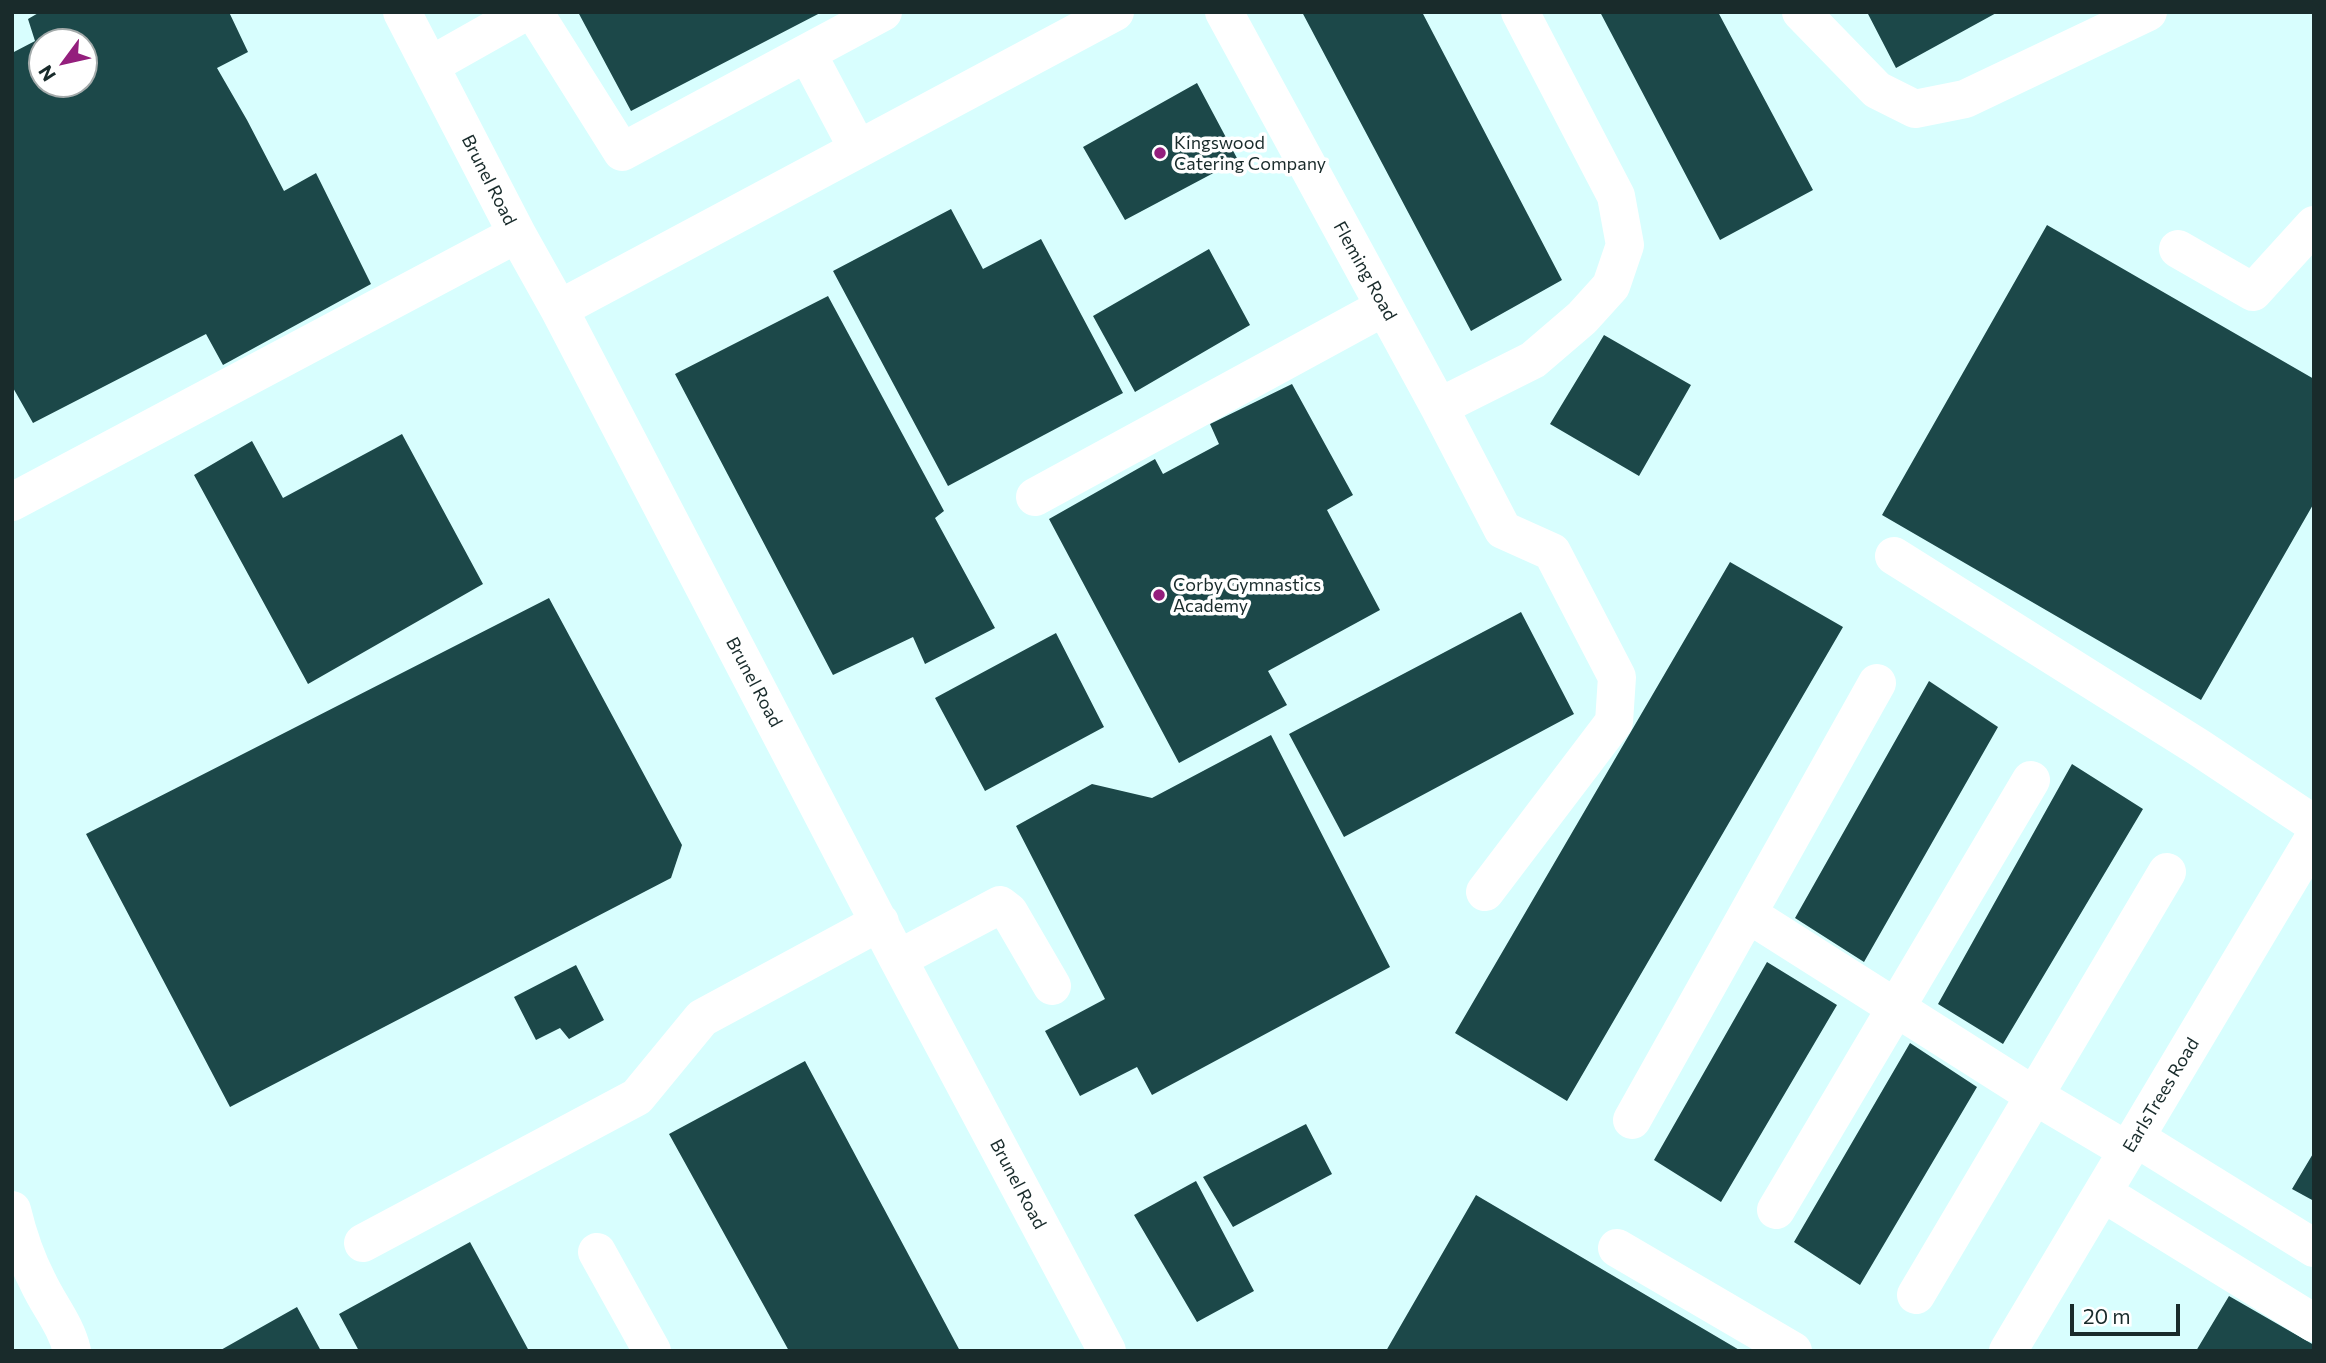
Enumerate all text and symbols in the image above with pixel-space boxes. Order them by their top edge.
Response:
north arrow [28,28,98,98]
text: N [33,61,60,86]
street label: Brunel Road [457,131,521,229]
place label: Kingswood Catering Company [1174,132,1326,174]
marker: Kingswood Catering Company [1152,145,1168,161]
street label: Fleming Road [1329,218,1401,324]
place label: Corby Gymnastics Academy [1173,574,1321,616]
marker: Corby Gymnastics Academy [1151,587,1167,603]
street label: Brunel Road [721,633,787,731]
street label: EarlsTrees Road [2118,1034,2204,1156]
street label: Brunel Road [985,1135,1051,1233]
scale bar [2074,1290,2184,1334]
text: 20 m [2083,1303,2131,1328]

